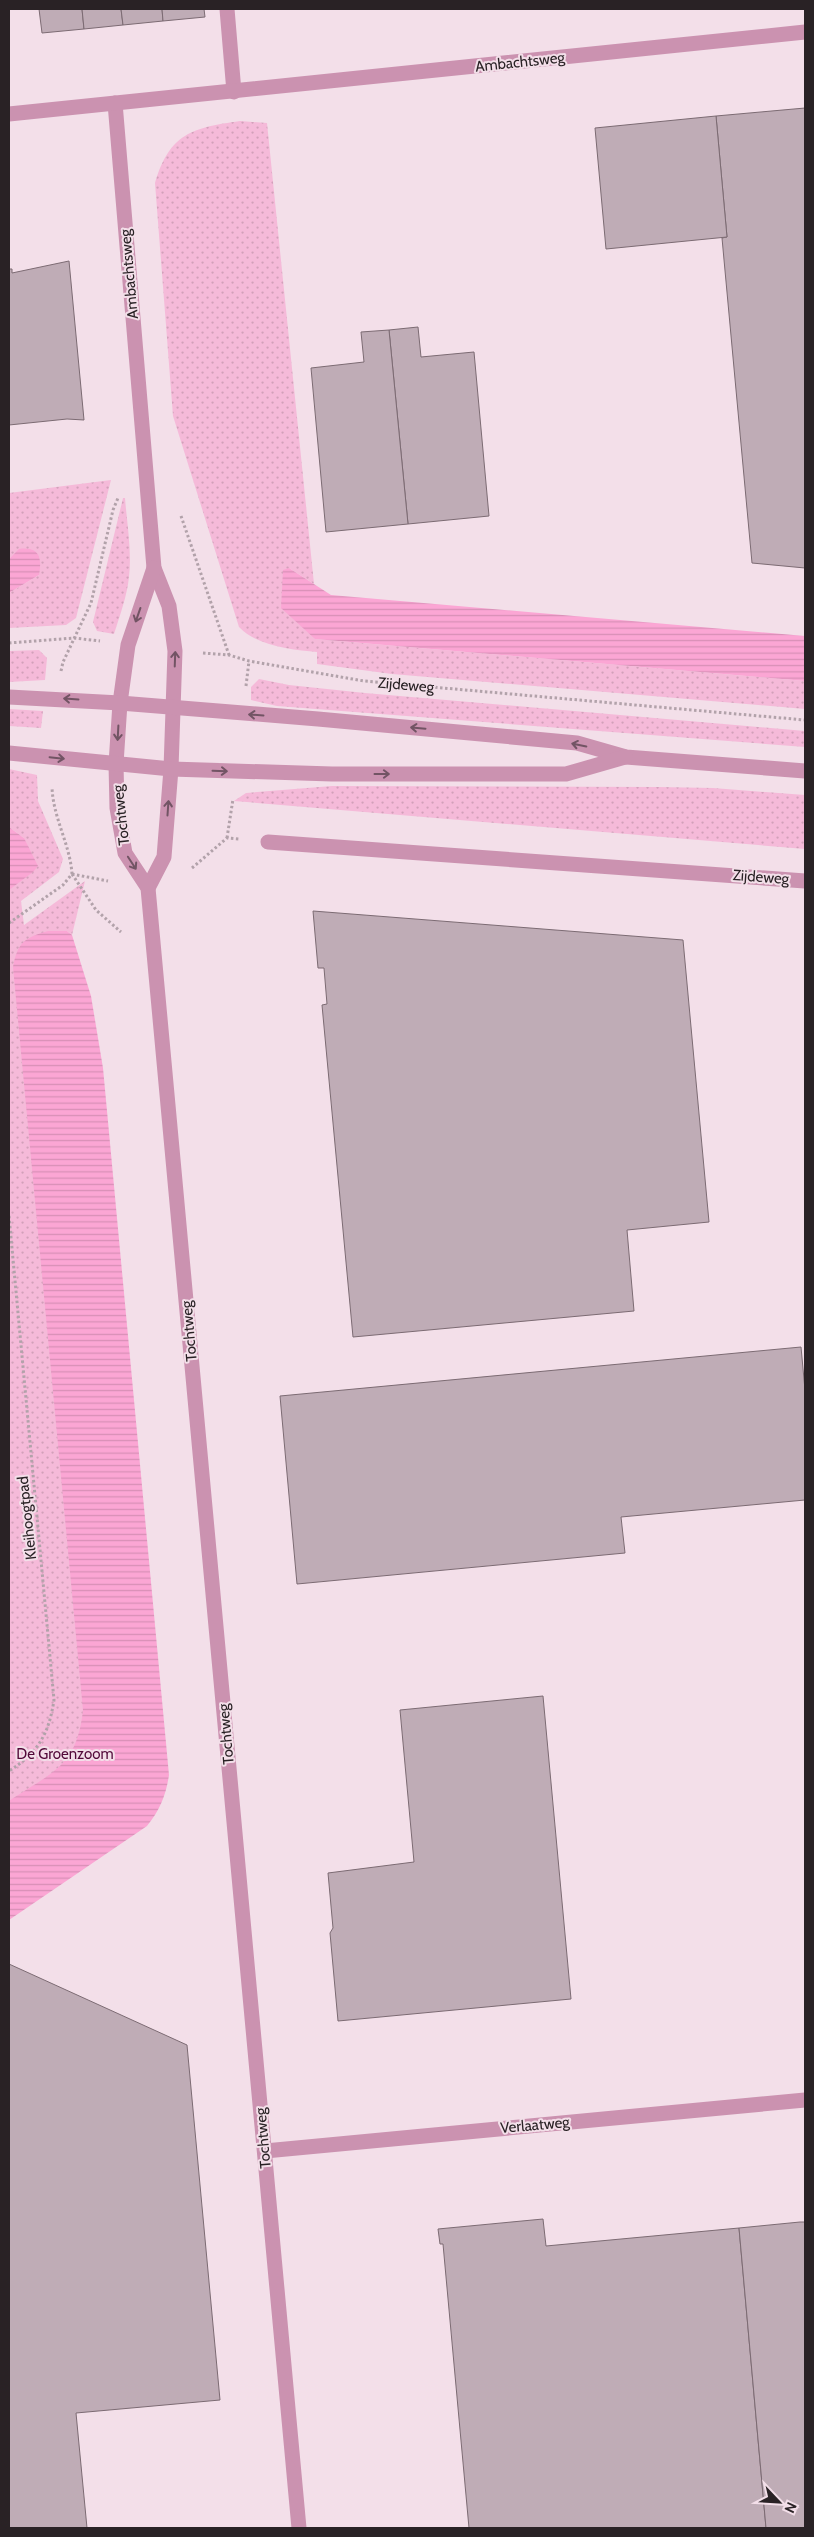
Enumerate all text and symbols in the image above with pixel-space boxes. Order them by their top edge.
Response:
street label: Ambachtsweg [474,48,566,76]
street label: Ambachtsweg [116,228,142,320]
one-way arrow [133,606,143,622]
one-way arrow [170,651,179,667]
street label: Zijdeweg [377,674,435,696]
one-way arrow [63,695,79,704]
one-way arrow [248,711,264,720]
one-way arrow [410,724,426,733]
one-way arrow [114,725,123,741]
one-way arrow [572,739,588,749]
one-way arrow [49,753,65,763]
one-way arrow [211,766,227,775]
one-way arrow [374,769,390,779]
street label: Tochtweg [109,783,133,846]
one-way arrow [164,800,173,816]
one-way arrow [127,856,137,870]
street label: Zijdeweg [732,866,790,888]
street label: Tochtweg [177,1299,201,1362]
street label: Kleihoogtpad [14,1475,40,1561]
street label: Tochtweg [214,1702,238,1765]
park label: De Groenzoom [16,1745,114,1763]
street label: Tochtweg [251,2106,275,2169]
street label: Verlaatweg [500,2113,571,2137]
north arrow [754,2477,804,2527]
text: N [781,2499,801,2516]

